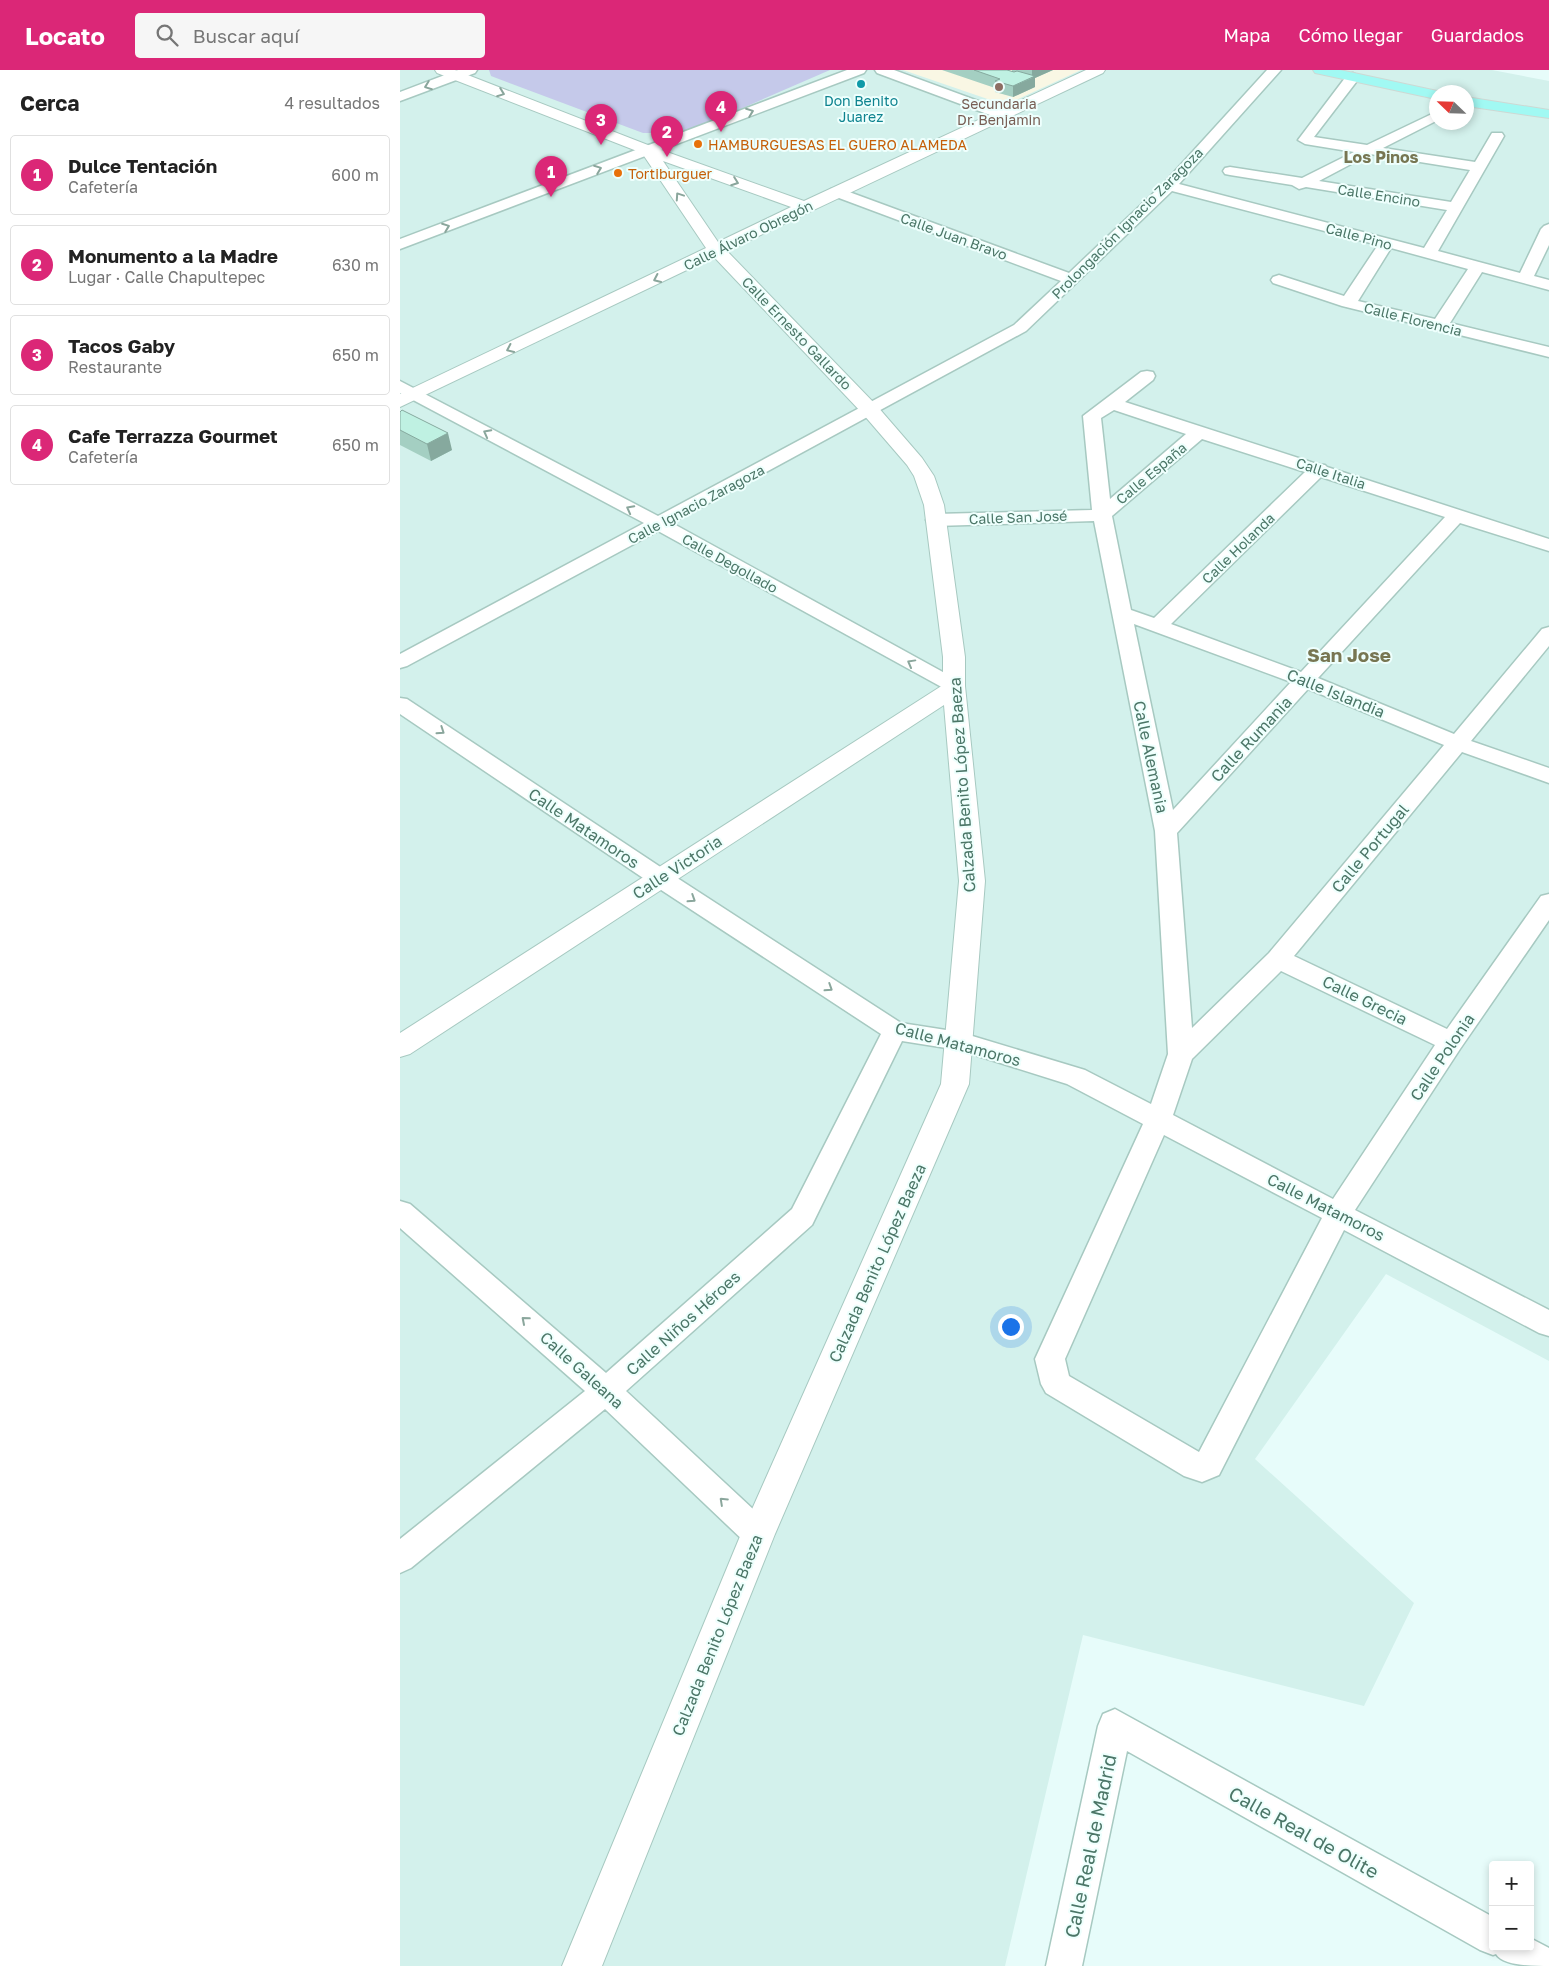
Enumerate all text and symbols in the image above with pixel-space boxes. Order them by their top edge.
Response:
search box [135,13,485,58]
text: Locato [25,21,105,50]
icon: search [153,21,181,49]
text: Buscar aquí [193,24,299,47]
text: Mapa [1224,24,1270,46]
text: Cómo llegar [1298,24,1403,46]
text: Guardados [1431,24,1524,46]
marker: Don Benito Juarez [855,78,867,90]
one-way arrow [424,80,433,90]
marker: Secundaria Dr. Benjamin [993,81,1005,93]
north arrow [1429,85,1474,130]
one-way arrow [496,87,505,97]
text: Cerca [20,90,79,116]
pin: 4 [705,91,737,132]
place label: Don Benito Juarez [824,92,898,125]
text: 4 resultados [285,93,380,113]
place label: Secundaria Dr. Benjamin [957,95,1041,128]
pin: 3 [585,104,617,145]
one-way arrow [745,108,753,118]
pin: 2 [651,116,683,157]
place label: HAMBURGUESAS EL GUERO ALAMEDA [708,136,968,153]
marker: HAMBURGUESAS EL GUERO ALAMEDA [692,138,704,150]
street label: Prolongación Ignacio Zaragoza [1048,144,1206,302]
district label: Los Pinos [1343,147,1419,167]
text: Dulce Tentación [68,154,217,177]
pin: 1 [535,156,567,197]
text: 1 [33,165,41,185]
text: 600 m [331,165,379,185]
one-way arrow [593,165,601,175]
place label: Tortiburguer [628,165,713,182]
marker: Tortiburguer [612,167,624,179]
one-way arrow [730,176,739,186]
text: Cafetería [68,177,138,197]
street label: Calle Encino [1336,180,1422,210]
one-way arrow [676,193,685,202]
street label: Calle Álvaro Obregón [681,196,815,274]
street label: Calle Juan Bravo [898,209,1010,263]
street label: Calle Pino [1324,219,1394,253]
one-way arrow [441,223,449,233]
text: Monumento a la Madre [68,244,278,267]
text: 2 [32,255,42,275]
text: 630 m [332,255,379,275]
text: Lugar · Calle Chapultepec [68,267,265,287]
one-way arrow [653,273,662,283]
street label: Calle Ernesto Gallardo [739,273,855,393]
street label: Calle Florencia [1362,299,1464,339]
text: Tacos Gaby [68,334,175,357]
one-way arrow [506,342,515,353]
text: 3 [32,345,42,365]
text: 650 m [332,345,379,365]
text: Restaurante [68,357,162,377]
text: Cafe Terrazza Gourmet [68,424,278,447]
one-way arrow [483,429,492,439]
text: 4 [32,435,42,455]
text: 650 m [332,435,379,455]
street label: Calle España [1112,439,1190,507]
text: Cafetería [68,447,138,467]
street label: Calle Italia [1294,454,1368,492]
street label: Calle Ignacio Zaragoza [625,461,767,547]
one-way arrow [627,505,636,515]
street label: Calle San José [968,507,1068,527]
street label: Calle Holanda [1198,509,1278,587]
street label: Calle Degollado [679,530,781,596]
district label: San Jose [1307,643,1391,666]
one-way arrow [907,659,916,669]
street label: Calle Islandia [1284,664,1388,722]
street label: Calzada Benito López Baeza [945,677,979,893]
street label: Calle Rumania [1206,692,1296,786]
street label: Calle Alemania [1129,699,1173,815]
one-way arrow [435,725,444,735]
street label: Calle Matamoros [525,784,643,872]
street label: Calle Portugal [1327,799,1413,897]
street label: Calle Victoria [629,831,725,903]
one-way arrow [687,893,696,903]
street label: Calle Grecia [1319,971,1411,1029]
one-way arrow [823,981,832,991]
street label: Calle Polonia [1405,1010,1479,1104]
street label: Calle Matamoros [893,1018,1023,1070]
street label: Calzada Benito López Baeza [824,1160,930,1366]
street label: Calle Matamoros [1264,1169,1388,1245]
street label: Calle Niños Héroes [622,1267,744,1379]
your location [998,1314,1024,1340]
one-way arrow [522,1317,531,1326]
street label: Calle Galeana [536,1327,628,1413]
one-way arrow [720,1498,729,1507]
street label: Calzada Benito López Baeza [667,1531,767,1739]
street label: Calle Real de Madrid [1059,1752,1121,1940]
street label: Calle Real de Olite [1225,1781,1383,1883]
map controls [1489,1861,1534,1951]
button: + [1489,1861,1534,1906]
button: − [1489,1906,1534,1951]

